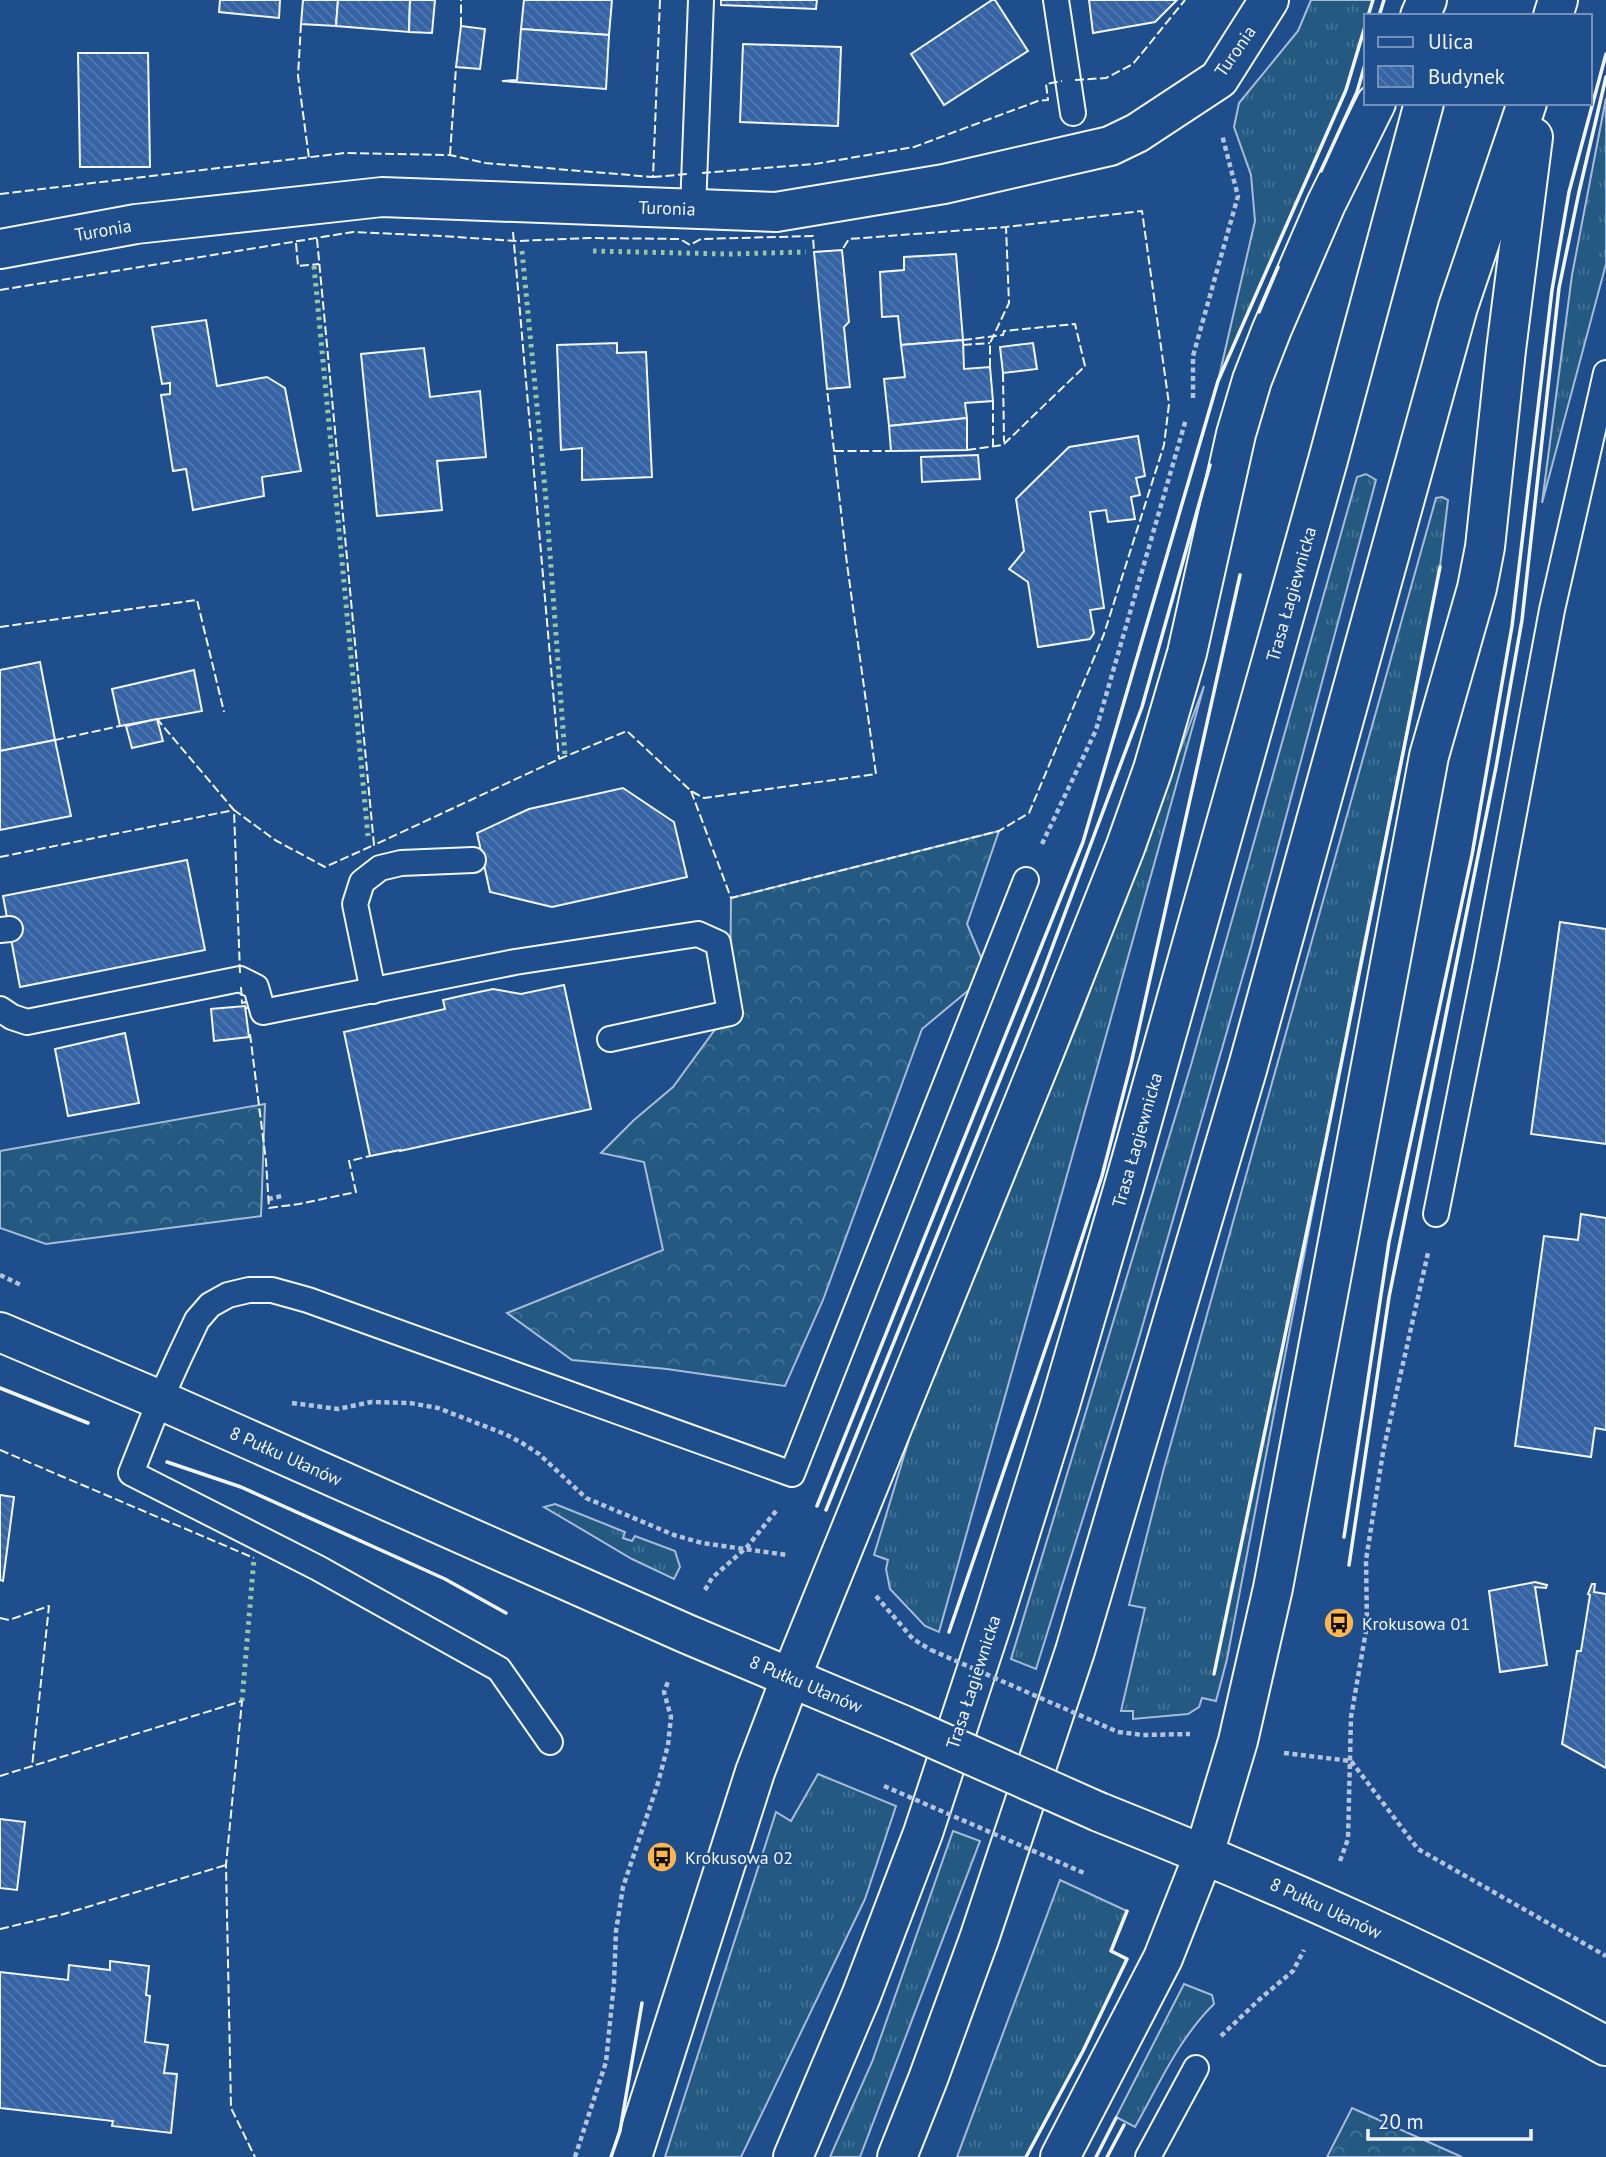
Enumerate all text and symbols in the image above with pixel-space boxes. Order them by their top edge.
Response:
legend [1364,14,1592,105]
street label: Turonia [1209,21,1261,81]
text: Ulica [1428,28,1473,55]
text: Budynek [1428,63,1505,90]
street label: Turonia [638,196,696,220]
street label: Turonia [73,214,133,246]
street label: Trasa Łagiewnicka [1261,524,1321,664]
street label: Trasa Łagiewnicka [1107,1070,1167,1210]
street label: 8 Pułku Ułanów [226,1421,346,1491]
bus stop icon: Krokusowa 01 [1322,1606,1356,1640]
street label: Trasa Łagiewnicka [941,1612,1005,1752]
place label: Krokusowa 01 [1362,1612,1470,1635]
street label: 8 Pułku Ułanów [746,1650,867,1718]
bus stop icon: Krokusowa 02 [645,1840,679,1874]
place label: Krokusowa 02 [685,1846,793,1869]
street label: 8 Pułku Ułanów [1266,1872,1386,1944]
scale bar [1368,2098,1531,2142]
text: 20 m [1378,2108,1424,2135]

